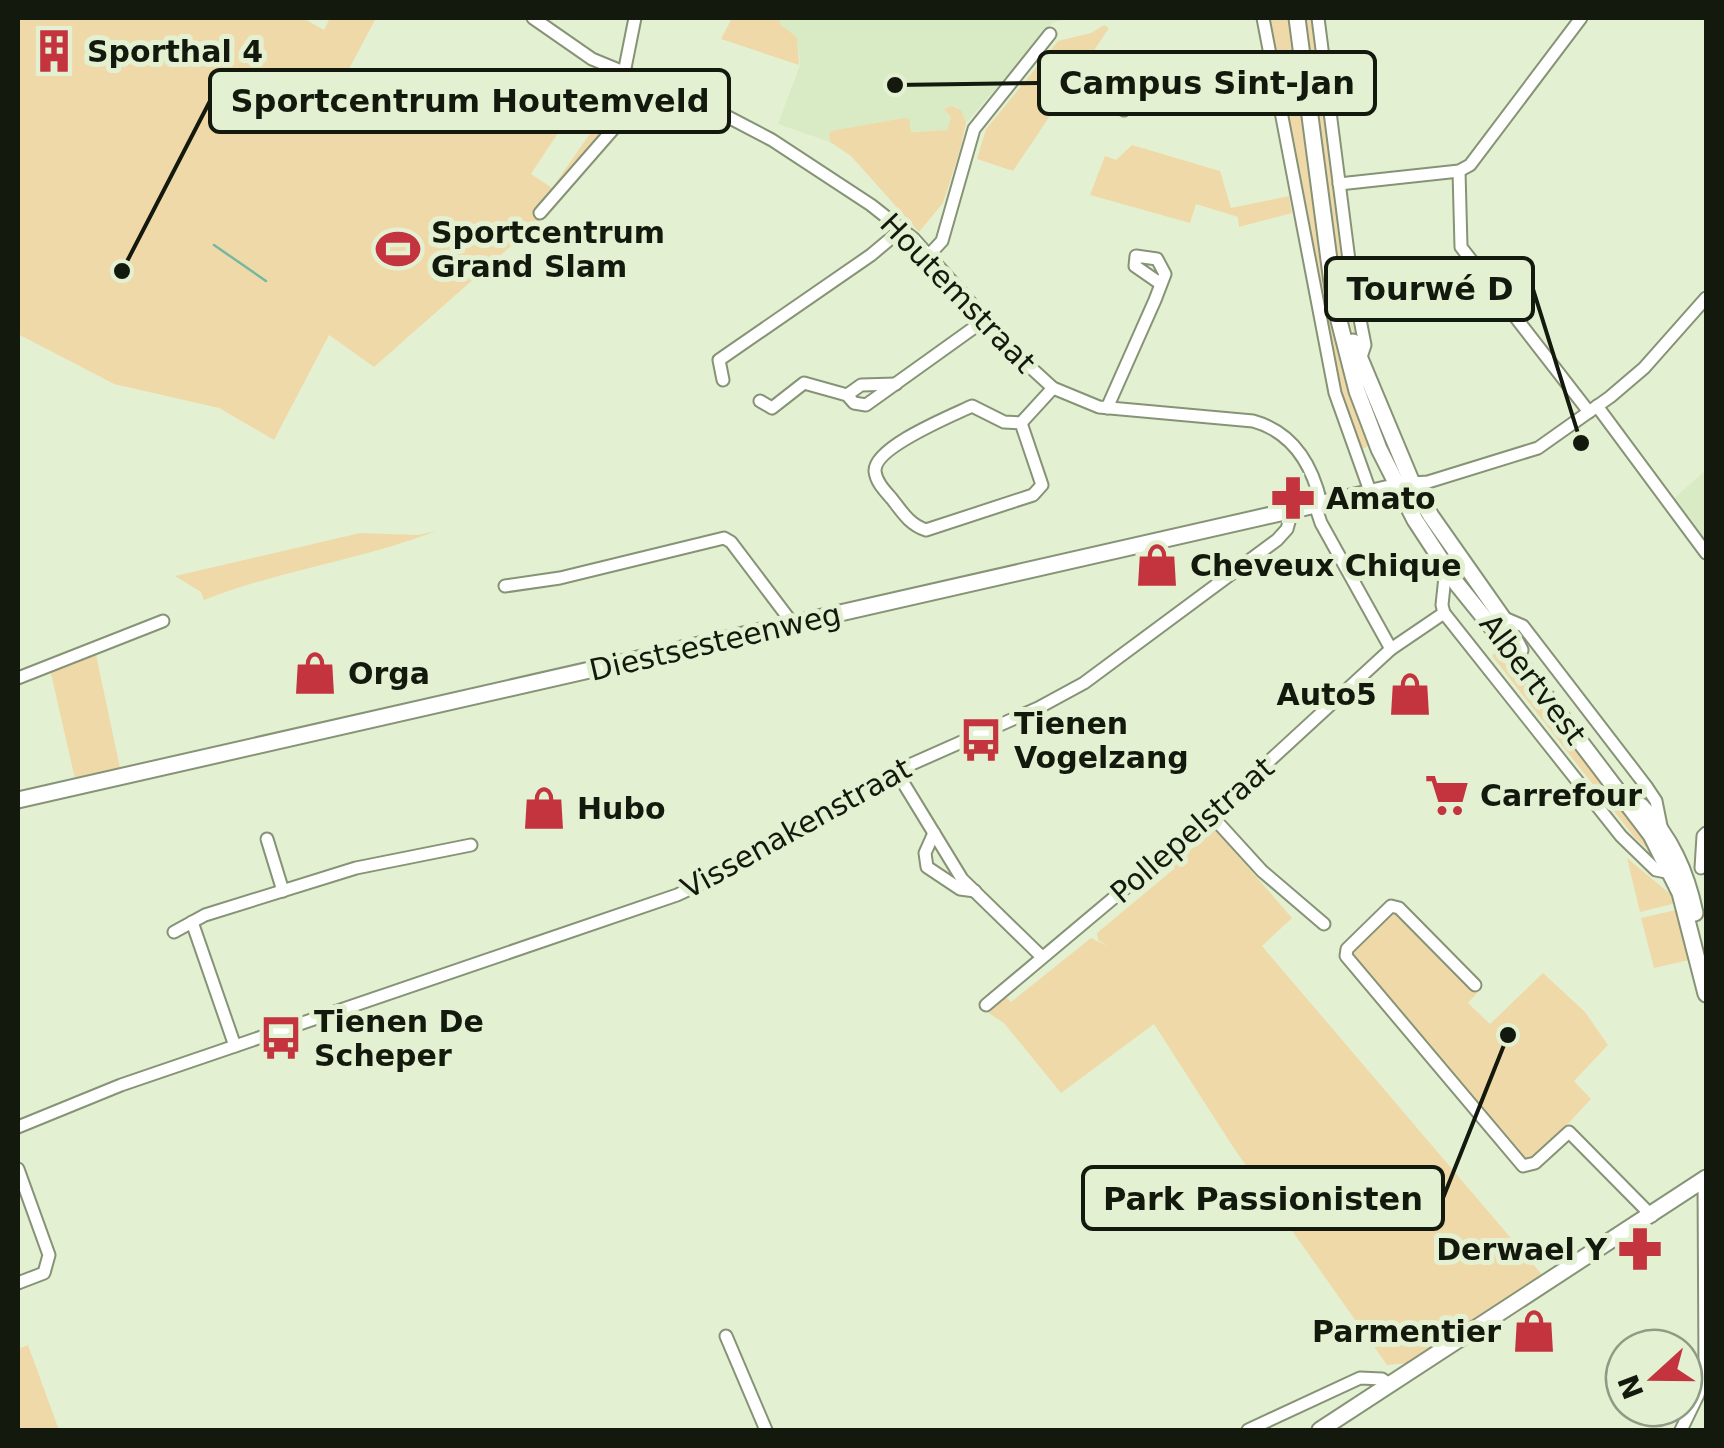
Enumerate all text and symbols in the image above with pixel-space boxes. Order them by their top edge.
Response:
building icon: Sporthal 4 [30,27,78,75]
place label: Sporthal 4 [87,34,263,69]
callout: Campus Sint-Jan [1039,52,1375,114]
text: Campus Sint-Jan [1059,64,1355,102]
callout: Sportcentrum Houtemveld [210,70,729,132]
text: Sportcentrum Houtemveld [230,82,710,120]
street label: Houtemstraat [873,206,1043,380]
place label: Sportcentrum Grand Slam [431,215,665,284]
sports icon: Sportcentrum Grand Slam [374,225,422,273]
callout: Tourwé D [1326,258,1533,320]
text: Tourwé D [1346,270,1514,308]
pharmacy icon: Amato [1269,474,1317,522]
place label: Amato [1326,481,1436,516]
shop icon: Cheveux Chique [1133,541,1181,589]
place label: Cheveux Chique [1190,548,1462,583]
street label: Diestsesteenweg [586,596,844,688]
street label: Albertvest [1473,607,1593,751]
shop icon: Orga [291,649,339,697]
place label: Orga [348,656,430,691]
shop icon: Auto5 [1386,670,1434,718]
place label: Auto5 [1277,677,1377,712]
place label: Tienen Vogelzang [1014,706,1189,775]
bus stop icon: Tienen Vogelzang [957,716,1005,764]
street label: Vissenakenstraat [675,750,917,906]
street label: Pollepelstraat [1103,750,1281,910]
supermarket icon: Carrefour [1423,771,1471,819]
place label: Carrefour [1480,778,1642,813]
shop icon: Hubo [520,784,568,832]
place label: Hubo [577,791,666,826]
place label: Tienen De Scheper [314,1004,484,1073]
bus stop icon: Tienen De Scheper [257,1014,305,1062]
callout: Park Passionisten [1083,1167,1443,1229]
text: Park Passionisten [1103,1180,1423,1218]
pharmacy icon: Derwael Y [1616,1225,1664,1273]
place label: Derwael Y [1436,1232,1608,1267]
shop icon: Parmentier [1510,1307,1558,1355]
place label: Parmentier [1312,1314,1501,1349]
north arrow [1604,1328,1704,1428]
text: N [1612,1370,1651,1404]

